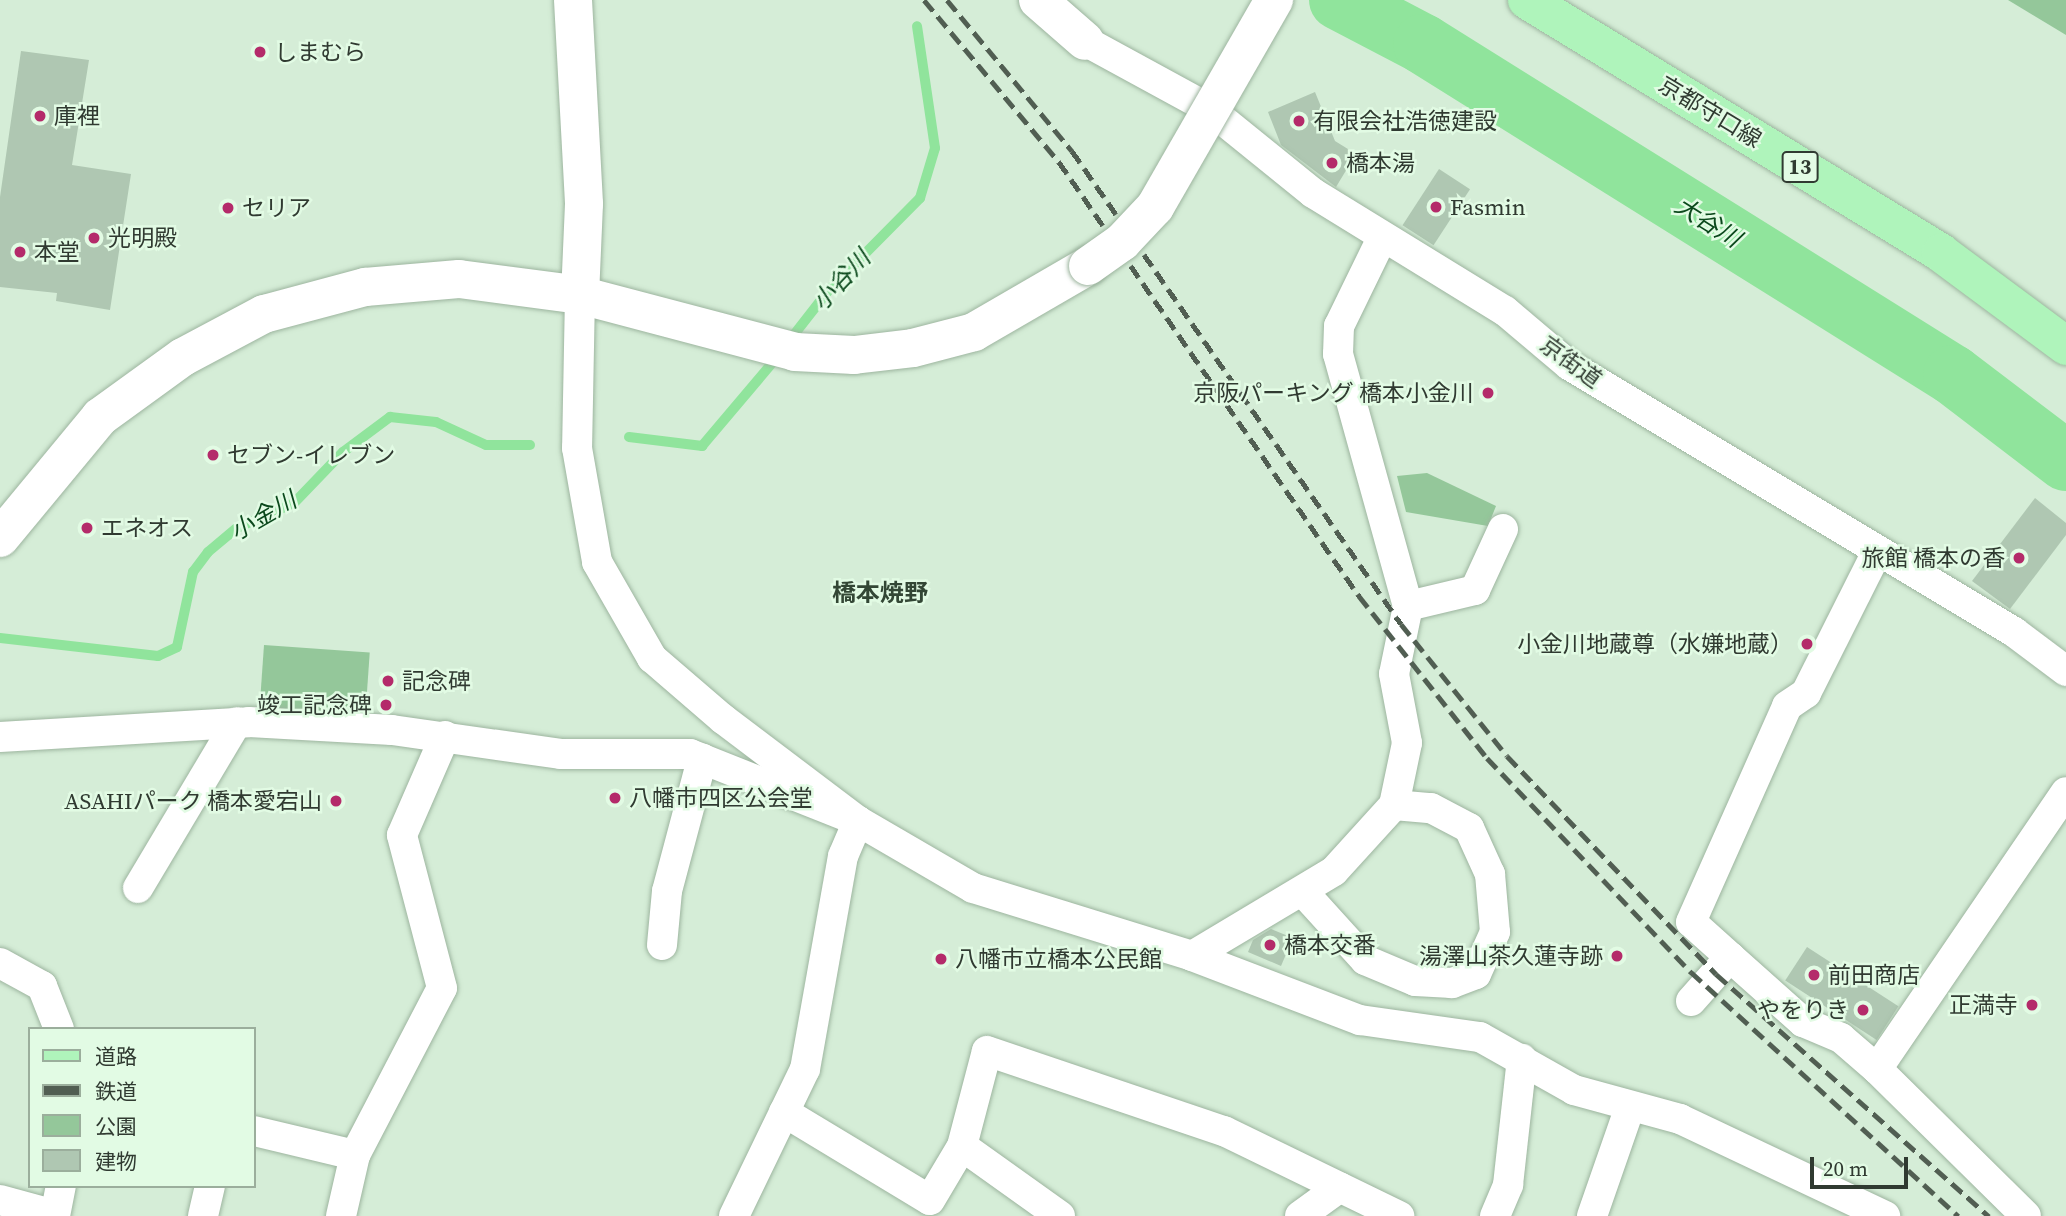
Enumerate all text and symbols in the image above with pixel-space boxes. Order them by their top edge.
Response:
place label: しまむら [274,38,366,66]
marker: しまむら [252,44,268,60]
street label: 京都守口線 [1654,71,1766,153]
place label: 庫裡 [54,102,100,130]
place label: 有限会社浩徳建設 [1313,107,1497,135]
marker: 庫裡 [32,108,48,124]
marker: 有限会社浩徳建設 [1291,113,1307,129]
place label: 橋本湯 [1346,149,1415,177]
road number: 13 [1781,150,1819,184]
marker: 橋本湯 [1324,155,1340,171]
water label: 大谷川 [1670,191,1746,253]
place label: Fasmin [1450,193,1526,221]
place label: セリア [242,194,311,222]
marker: Fasmin [1428,199,1444,215]
marker: セリア [220,200,236,216]
place label: 光明殿 [108,224,177,252]
marker: 光明殿 [86,230,102,246]
place label: 本堂 [34,238,80,266]
marker: 本堂 [12,244,28,260]
water label: 小谷川 [806,244,876,316]
street label: 京街道 [1535,331,1607,393]
place label: 京阪パーキング 橋本小金川 [1193,379,1474,407]
marker: 京阪パーキング 橋本小金川 [1480,385,1496,401]
place label: セブン-イレブン [227,441,395,469]
marker: セブン-イレブン [205,447,221,463]
water label: 小金川 [225,486,301,546]
place label: エネオス [101,514,193,542]
marker: エネオス [79,520,95,536]
place label: 旅館 橋本の香 [1862,544,2005,572]
marker: 旅館 橋本の香 [2011,550,2027,566]
district label: 橋本焼野 [832,579,928,607]
place label: 小金川地蔵尊（水嫌地蔵） [1517,630,1793,658]
marker: 小金川地蔵尊（水嫌地蔵） [1799,636,1815,652]
place label: 記念碑 [402,667,471,695]
marker: 記念碑 [380,673,396,689]
place label: 竣工記念碑 [257,691,372,719]
marker: 竣工記念碑 [378,697,394,713]
place label: 八幡市四区公会堂 [629,784,813,812]
place label: ASAHIパーク 橋本愛宕山 [64,787,322,815]
marker: 八幡市四区公会堂 [607,790,623,806]
marker: ASAHIパーク 橋本愛宕山 [328,793,344,809]
place label: 橋本交番 [1284,931,1376,959]
marker: 橋本交番 [1262,937,1278,953]
place label: 湯澤山茶久蓮寺跡 [1419,942,1603,970]
place label: 八幡市立橋本公民館 [955,945,1162,973]
marker: 湯澤山茶久蓮寺跡 [1609,948,1625,964]
marker: 八幡市立橋本公民館 [933,951,949,967]
place label: 前田商店 [1828,961,1920,989]
marker: 前田商店 [1806,967,1822,983]
place label: 正満寺 [1949,991,2018,1019]
place label: やをりき [1757,996,1849,1024]
marker: 正満寺 [2024,997,2040,1013]
marker: やをりき [1855,1002,1871,1018]
legend [28,1027,256,1188]
text: 道路 [95,1042,137,1071]
text: 鉄道 [95,1077,137,1106]
text: 公園 [95,1112,137,1141]
scale bar [1814,1142,1912,1186]
text: 建物 [95,1147,137,1176]
text: 20 m [1823,1154,1868,1183]

